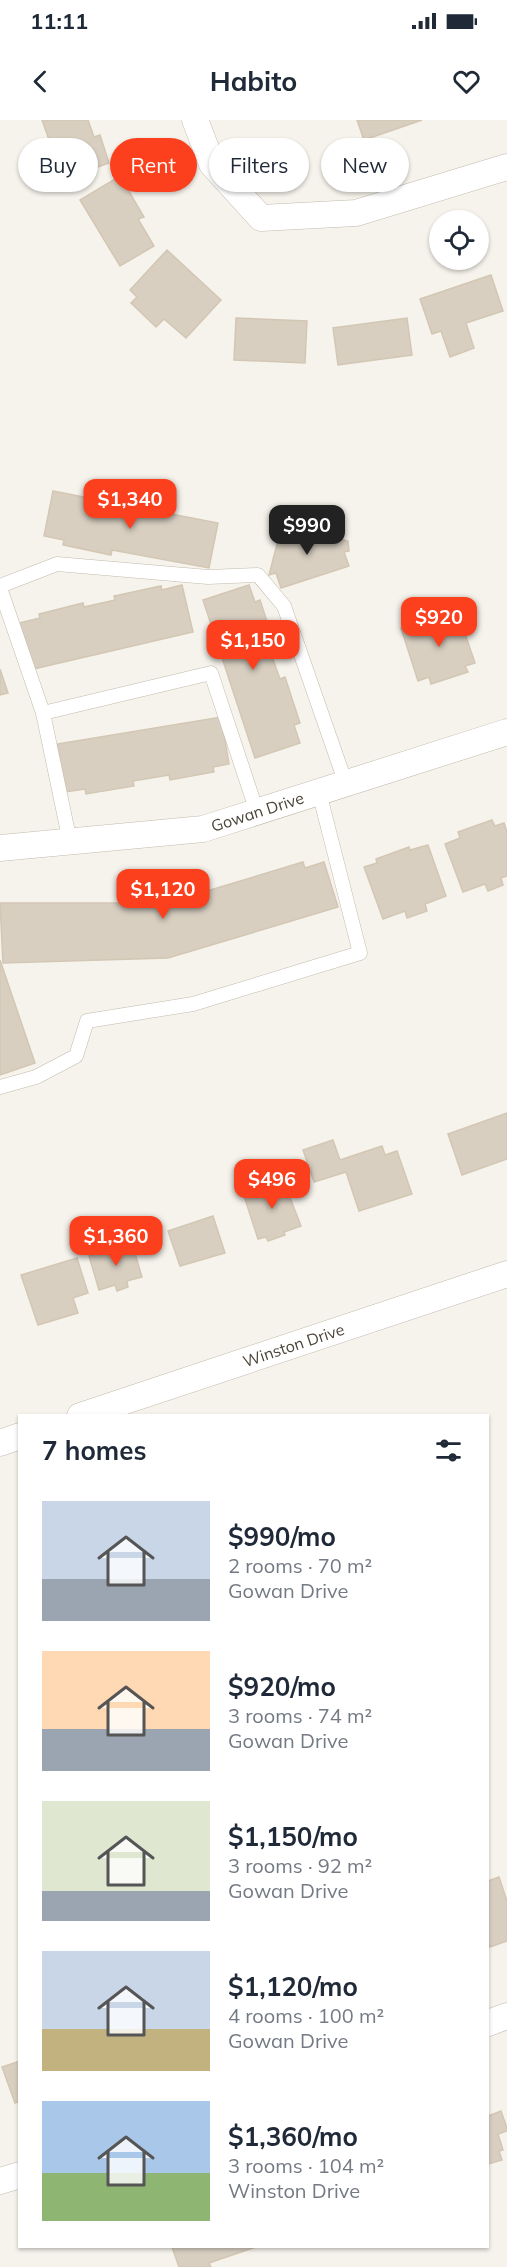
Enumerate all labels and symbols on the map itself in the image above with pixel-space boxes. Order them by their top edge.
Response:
pin: $1,340 [81,479,179,530]
pin: $990 [271,505,343,556]
pin: $920 [403,597,475,648]
pin: $1,150 [204,620,302,671]
street label: Gowan Drive [208,787,306,836]
pin: $1,120 [114,869,212,920]
pin: $496 [236,1159,308,1210]
pin: $1,360 [67,1216,165,1267]
street label: Winston Drive [240,1319,347,1371]

